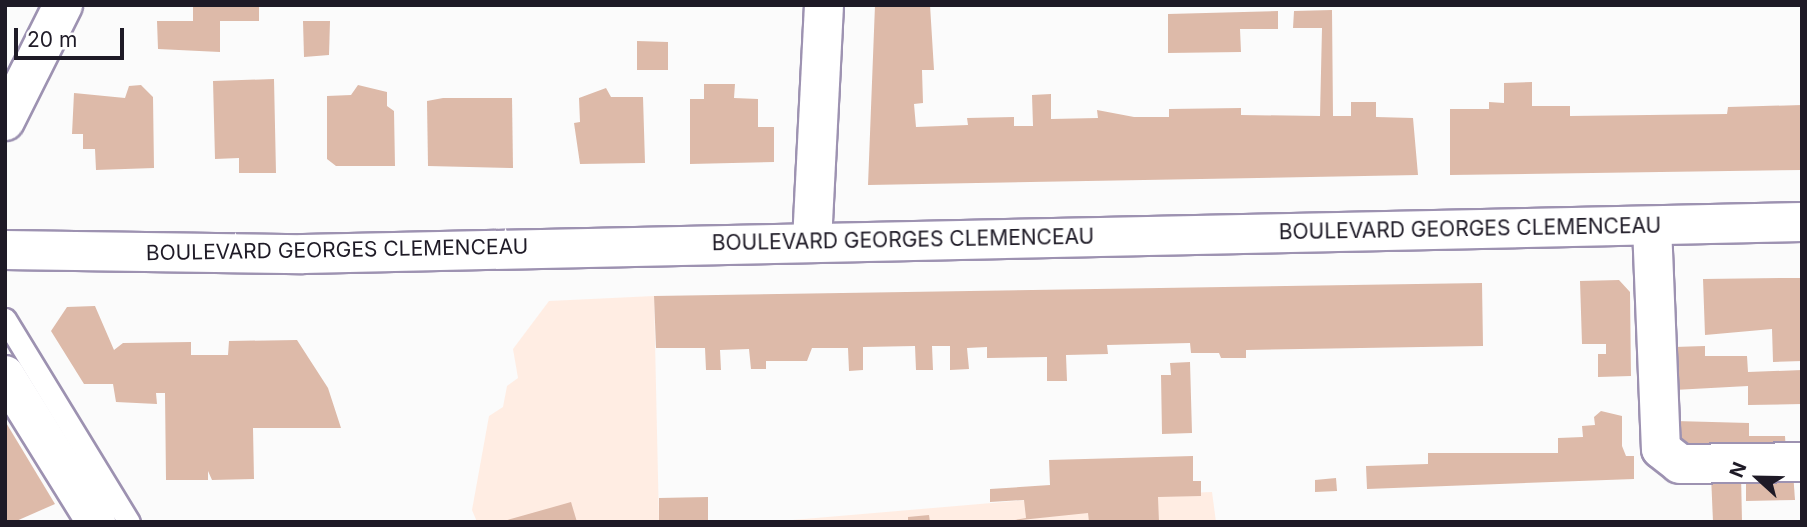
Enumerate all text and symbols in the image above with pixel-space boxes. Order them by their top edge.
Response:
scale bar [18,14,128,58]
text: 20 m [27,27,77,52]
street label: BOULEVARD GEORGES CLEMENCEAU [1279,213,1661,245]
street label: BOULEVARD GEORGES CLEMENCEAU [712,224,1094,256]
street label: BOULEVARD GEORGES CLEMENCEAU [146,234,528,266]
north arrow [1723,443,1793,513]
text: N [1725,459,1751,481]

